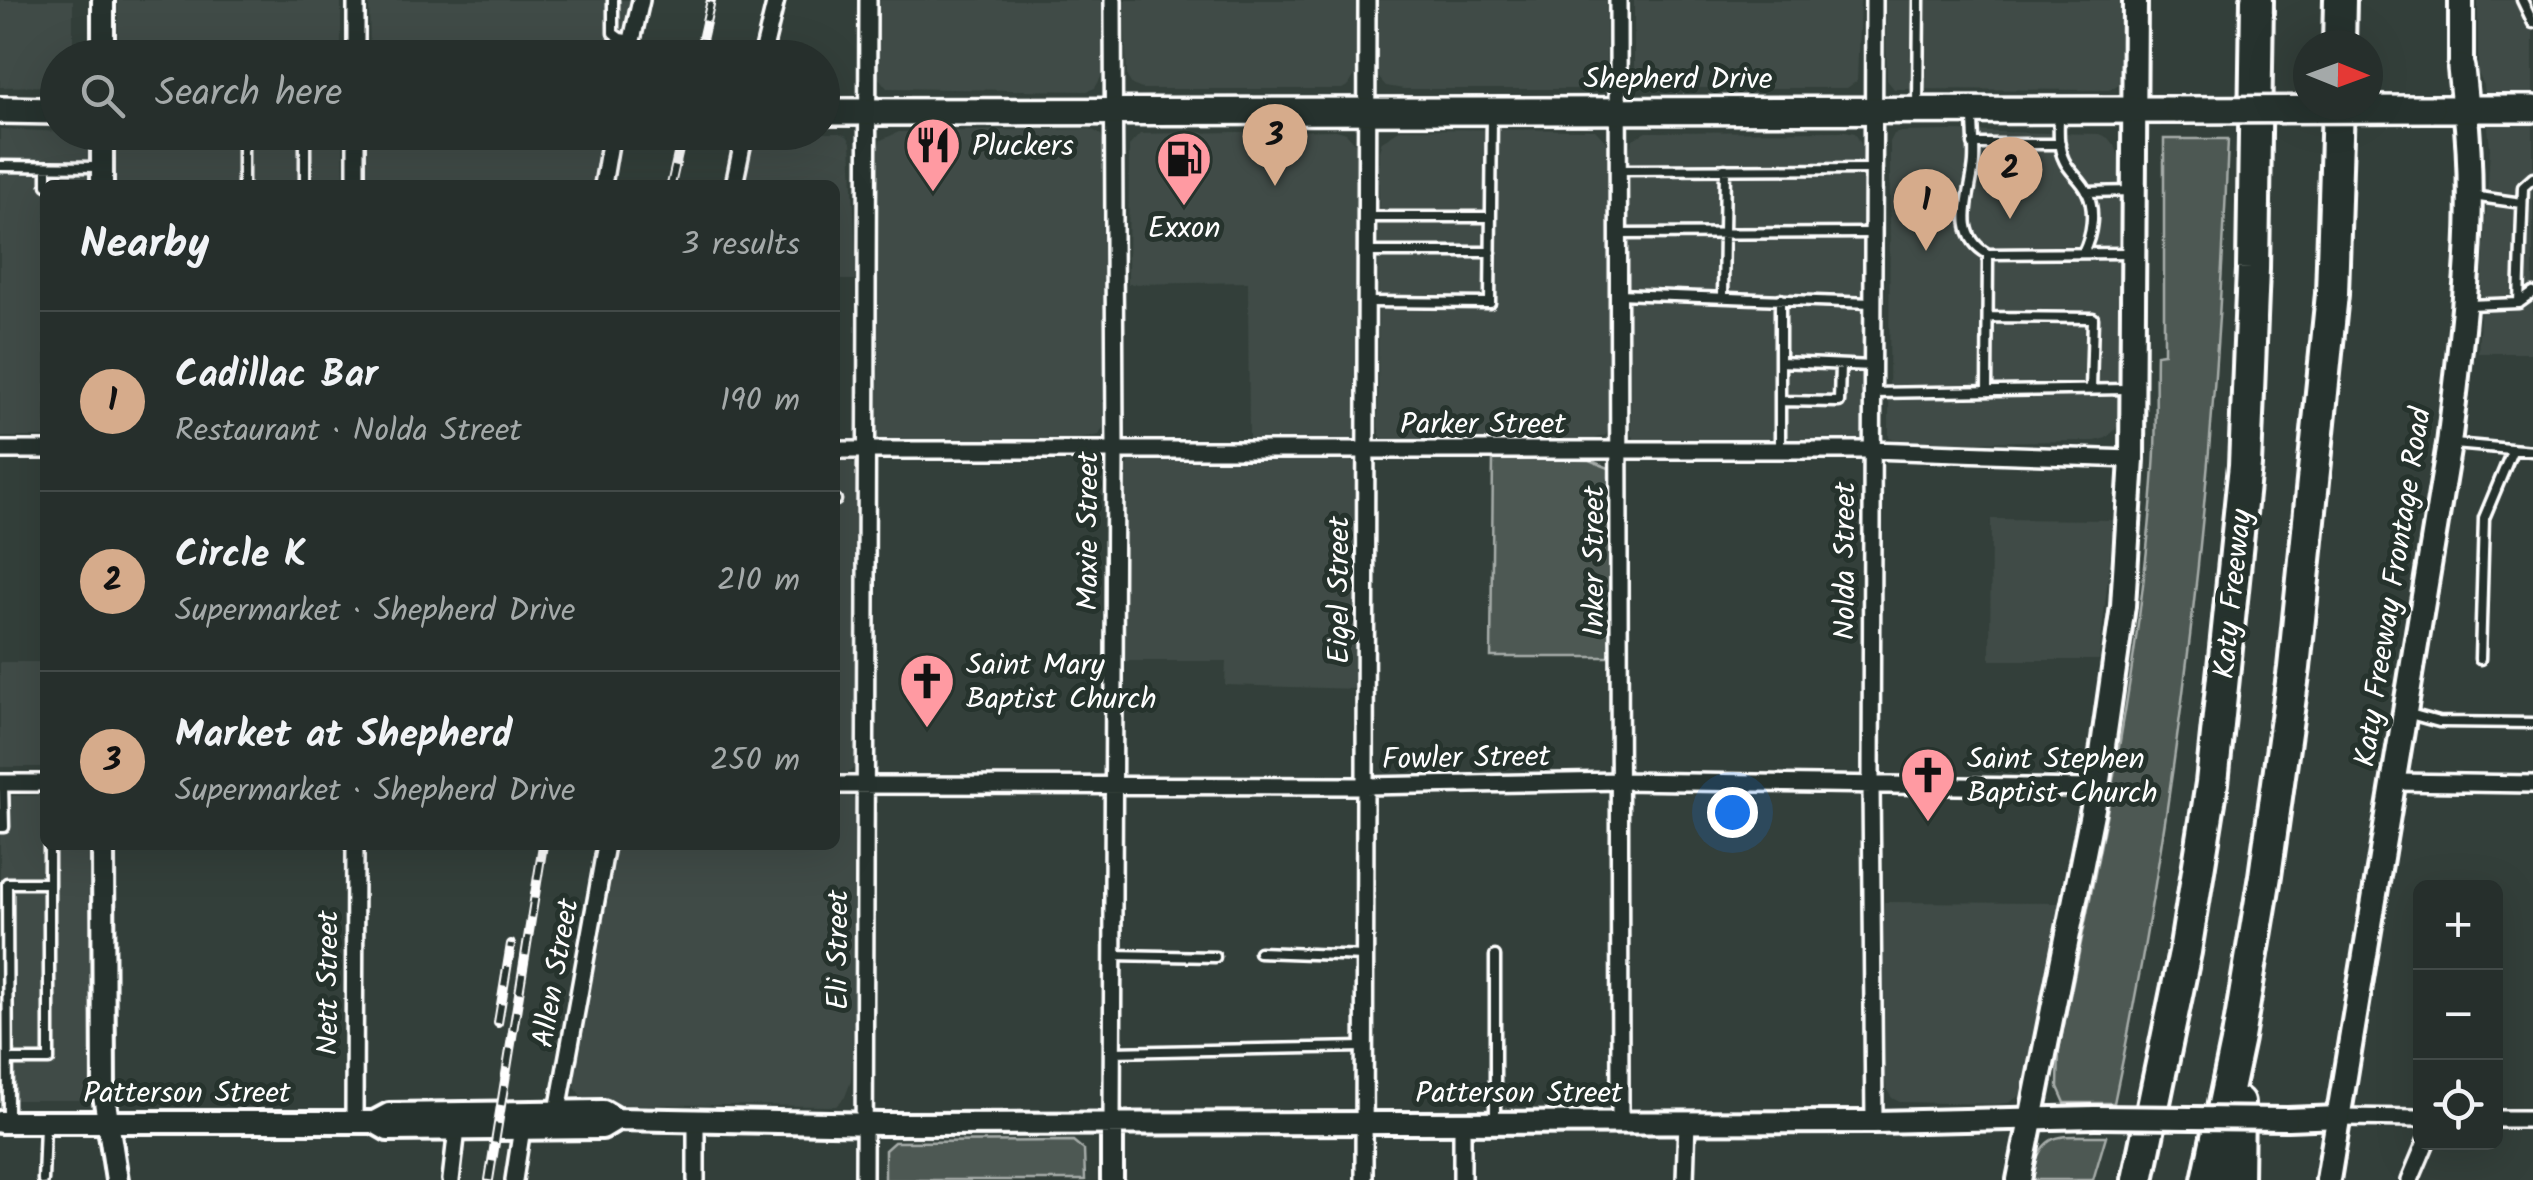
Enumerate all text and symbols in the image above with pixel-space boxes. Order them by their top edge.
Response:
north arrow [2293,30,2383,120]
search box [40,40,840,150]
street label: Shepherd Drive [1584,56,1772,104]
text: Search here [155,65,342,125]
icon: search [75,68,130,123]
pin: 3 [1242,104,1308,186]
restaurant icon: Pluckers [903,115,963,194]
place label: Pluckers [972,123,1074,171]
fuel station icon: Exxon [1154,129,1214,208]
pin: 2 [1978,136,2042,219]
pin: 1 [1894,168,1958,251]
place label: Exxon [1148,205,1220,253]
text: Nearby [80,212,209,279]
text: 3 results [681,220,800,271]
text: Cadillac Bar [175,346,378,406]
text: 1 [108,376,117,427]
text: 190 m [720,376,800,427]
street label: Parker Street [1400,401,1566,449]
street label: Katy Freeway Frontage Road [2342,403,2446,770]
text: Restaurant · Nolda Street [175,406,522,457]
street label: Maxie Street [1065,451,1113,611]
street label: Nolda Street [1822,481,1870,640]
street label: Inker Street [1571,485,1619,636]
street label: Katy Freeway [2201,506,2267,681]
street label: Eigel Street [1316,516,1364,664]
text: Circle K [175,526,307,586]
text: 2 [103,556,122,607]
text: 210 m [717,556,800,607]
text: Supermarket · Shepherd Drive [175,586,575,637]
place label: Saint Mary Baptist Church [966,642,1157,724]
church icon: Saint Mary Baptist Church [897,651,957,730]
text: Market at Shepherd [175,706,513,766]
street label: Fowler Street [1381,734,1551,784]
text: 3 [104,736,121,787]
text: 250 m [710,736,800,787]
place label: Saint Stephen Baptist Church [1967,736,2158,818]
church icon: Saint Stephen Baptist Church [1898,745,1958,824]
text: Supermarket · Shepherd Drive [175,766,575,817]
your location [1707,787,1758,838]
map controls [2413,880,2503,1150]
button: + [2413,880,2503,970]
street label: Eli Street [815,890,863,1010]
street label: Allen Street [520,895,594,1052]
street label: Nett Street [305,910,353,1056]
button: − [2413,970,2503,1060]
button: locate [2413,1060,2503,1150]
street label: Patterson Street [83,1070,291,1118]
street label: Patterson Street [1415,1070,1623,1118]

